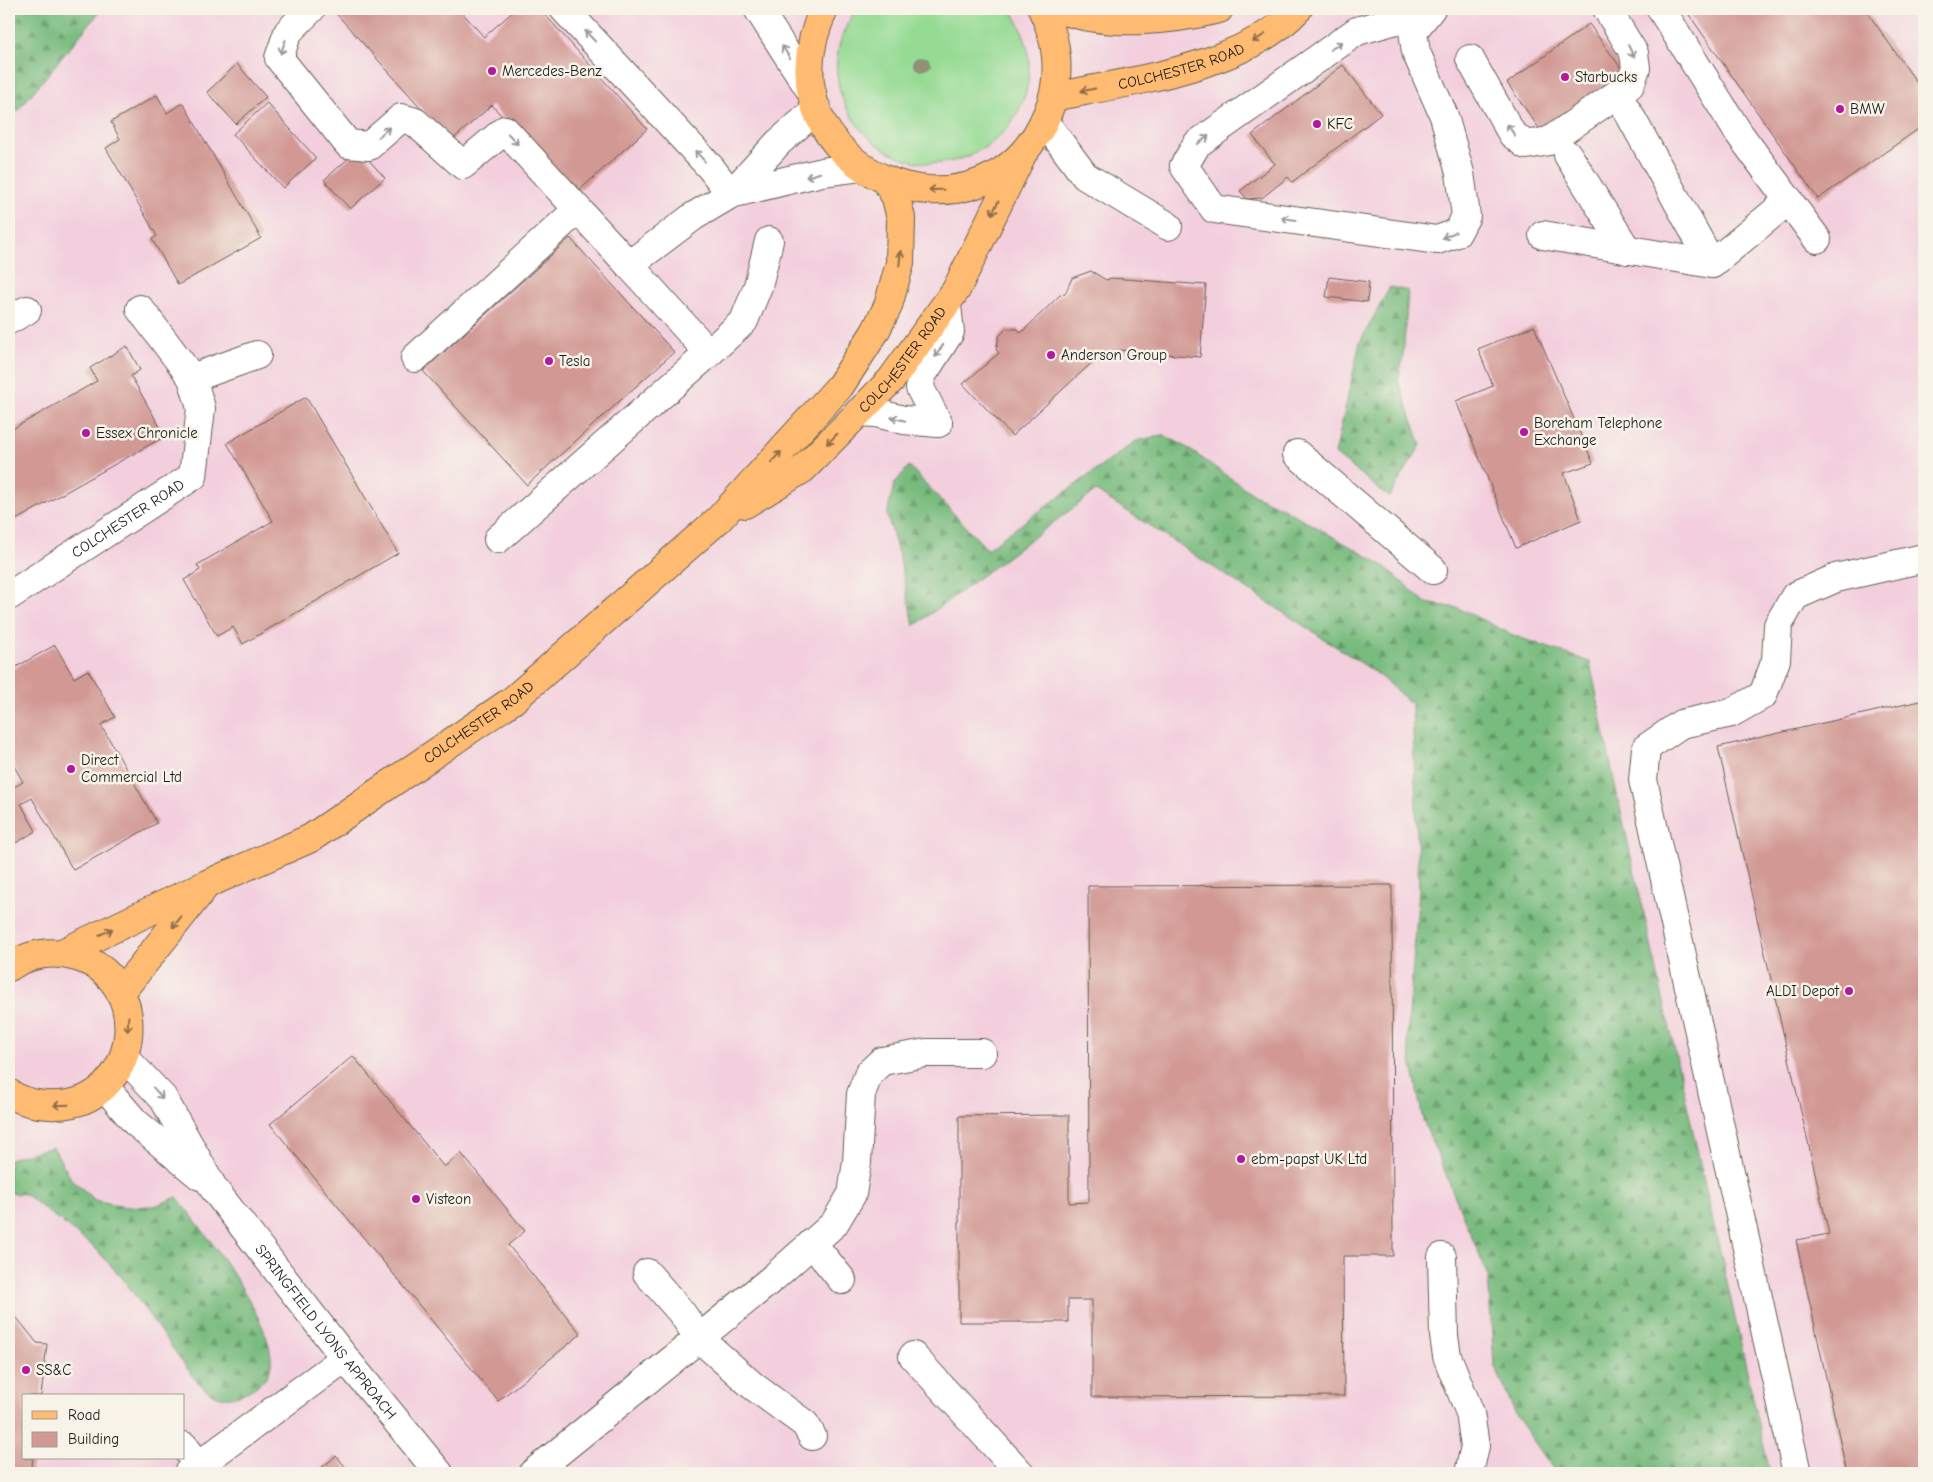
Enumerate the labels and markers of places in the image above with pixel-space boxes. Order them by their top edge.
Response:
place label: Mercedes-Benz [502,62,602,80]
marker: Mercedes-Benz [486,65,498,77]
place label: Starbucks [1575,68,1637,86]
marker: Starbucks [1559,71,1571,83]
place label: BMW [1850,100,1885,118]
marker: BMW [1834,103,1846,115]
place label: KFC [1327,115,1353,133]
marker: KFC [1311,118,1323,130]
place label: Anderson Group [1061,346,1167,364]
marker: Anderson Group [1045,349,1057,361]
place label: Tesla [559,352,590,370]
marker: Tesla [543,355,555,367]
place label: Boreham Telephone Exchange [1534,414,1663,449]
place label: Essex Chronicle [96,424,198,442]
marker: Boreham Telephone Exchange [1518,426,1530,438]
marker: Essex Chronicle [80,427,92,439]
place label: Direct Commercial Ltd [81,751,182,786]
marker: Direct Commercial Ltd [65,763,77,775]
place label: ALDI Depot [1766,982,1840,1000]
marker: ALDI Depot [1843,985,1855,997]
place label: ebm-papst UK Ltd [1251,1150,1367,1168]
marker: ebm-papst UK Ltd [1235,1153,1247,1165]
place label: Visteon [426,1190,471,1208]
marker: Visteon [410,1193,422,1205]
place label: SS&C [36,1361,71,1379]
marker: SS&C [20,1364,32,1376]

